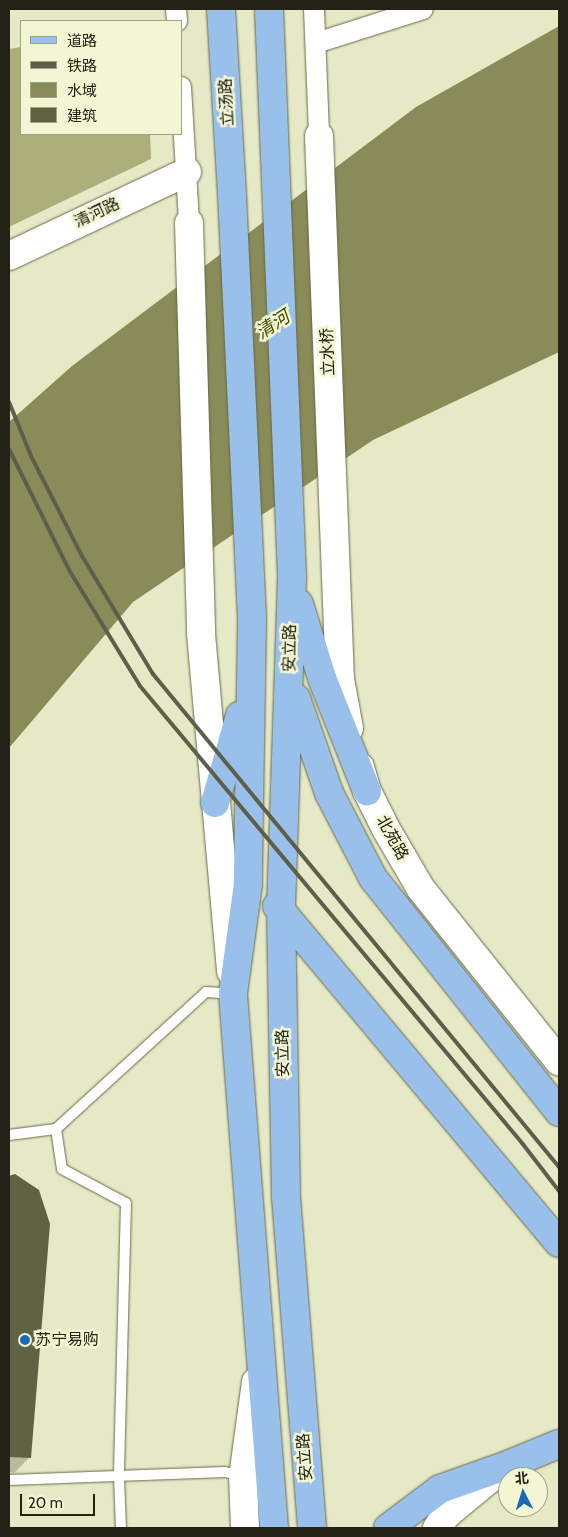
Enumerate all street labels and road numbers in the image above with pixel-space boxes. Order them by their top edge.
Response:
street label: 立汤路 [216,78,238,126]
street label: 清河路 [71,194,123,232]
street label: 立水桥 [318,328,338,376]
street label: 安立路 [280,624,300,672]
street label: 北苑路 [372,812,412,864]
street label: 安立路 [273,1029,293,1077]
street label: 安立路 [294,1432,316,1482]

